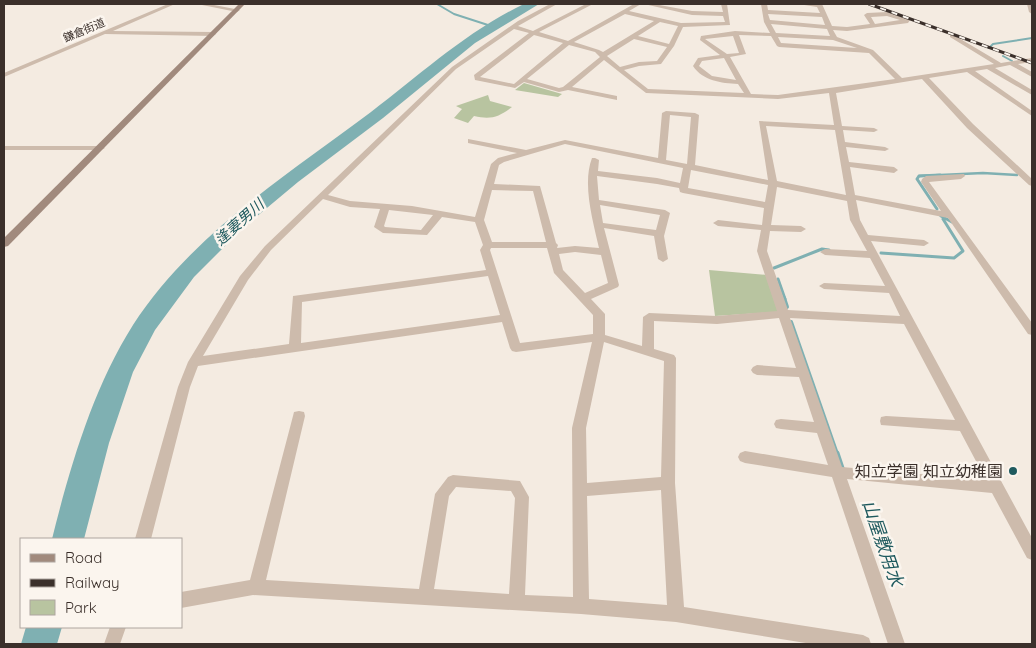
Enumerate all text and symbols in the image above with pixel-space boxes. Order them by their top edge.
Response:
street label: 鎌倉街道 [61,15,107,45]
water label: 逢妻男川 [210,194,269,249]
place label: 知立学園 知立幼稚園 [855,461,1003,481]
marker: 知立学園 知立幼稚園 [1007,465,1019,477]
water label: 山屋敷用水 [857,497,909,591]
legend [20,538,182,628]
text: Road [65,548,102,567]
text: Railway [65,573,120,592]
text: Park [65,598,97,617]

